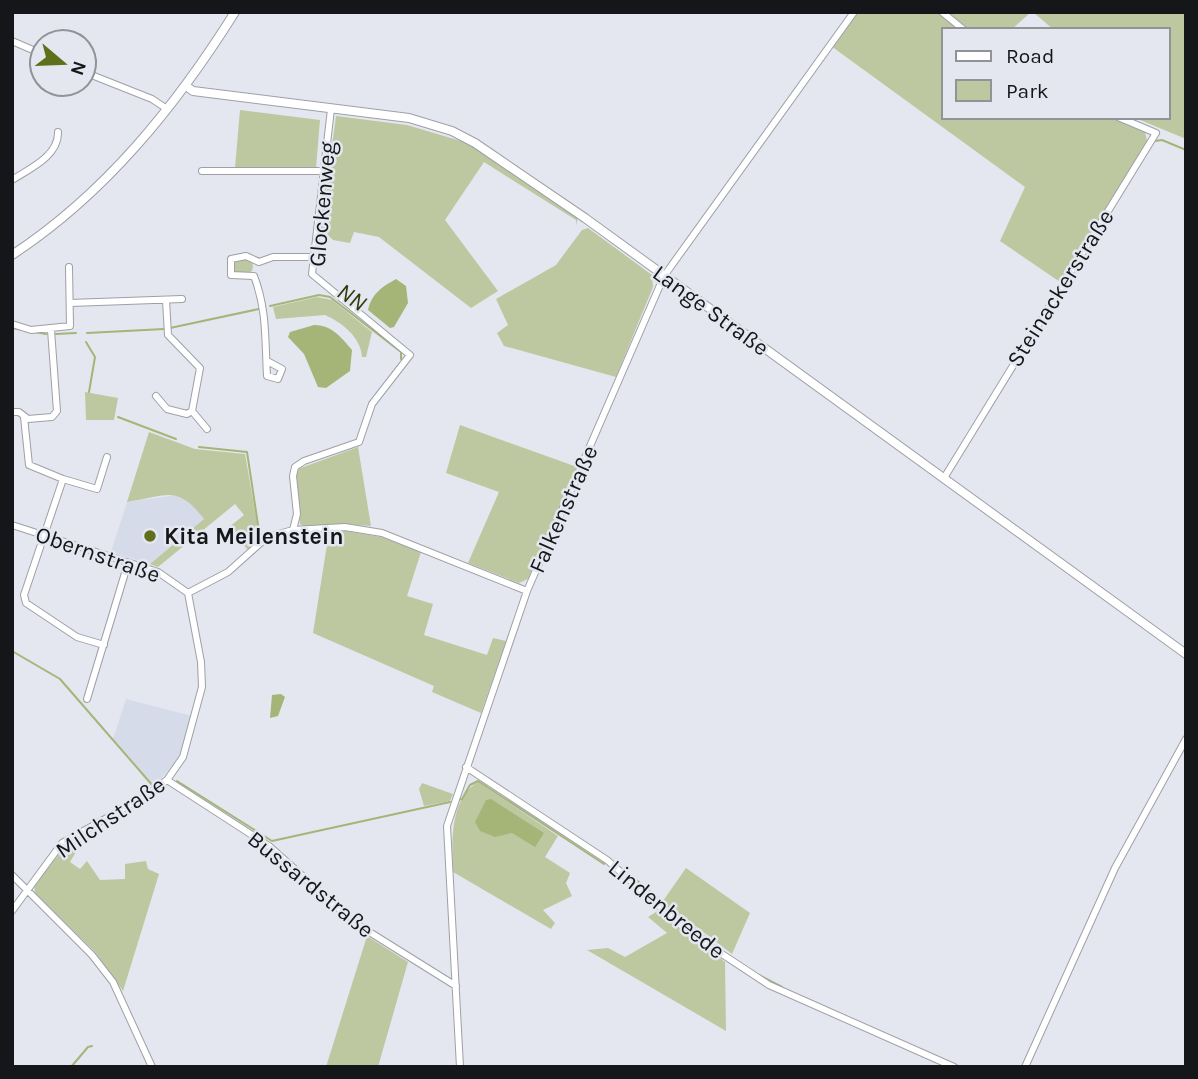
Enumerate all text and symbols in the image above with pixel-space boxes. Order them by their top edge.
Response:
north arrow [28,28,98,98]
legend [942,28,1170,119]
text: Road [1006,44,1054,68]
text: N [66,58,91,78]
text: Park [1006,79,1049,103]
street label: Glockenweg [304,140,341,268]
street label: Steinackerstraße [1001,205,1120,372]
street label: Lange Straße [647,259,774,362]
water label: NN [332,277,372,317]
street label: Falkenstraße [523,441,604,577]
street label: Obernstraße [32,521,164,588]
place label: Kita Meilenstein [164,523,344,550]
marker: Kita Meilenstein [142,528,158,544]
street label: Milchstraße [50,771,170,864]
street label: Bussardstraße [242,825,379,944]
street label: Lindenbreede [603,854,730,965]

